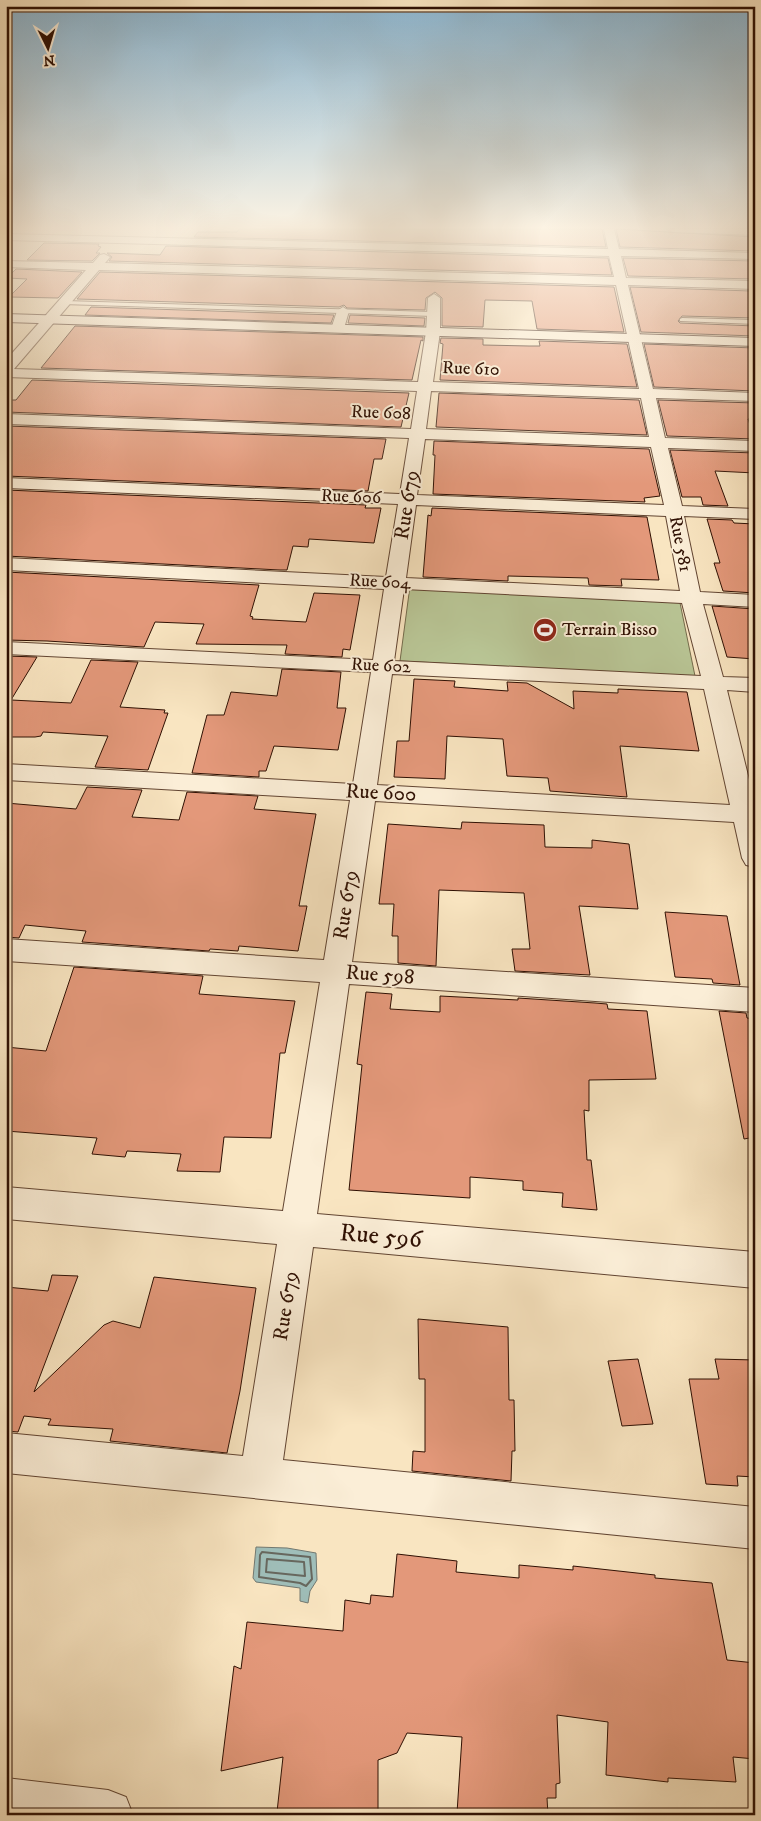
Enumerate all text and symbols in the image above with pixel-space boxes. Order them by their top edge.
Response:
north arrow [22,22,72,72]
text: N [42,50,56,69]
street label: Rue 610 [442,357,500,381]
street label: Rue 608 [351,401,411,425]
street label: Rue 679 [389,469,425,541]
street label: Rue 606 [320,485,382,509]
street label: Rue 581 [664,514,696,574]
street label: Rue 604 [349,569,412,595]
sports icon: Terrain Bisso [532,617,558,643]
place label: Terrain Bisso [562,619,657,641]
street label: Rue 602 [351,653,412,679]
street label: Rue 600 [345,778,417,808]
street label: Rue 679 [328,869,364,941]
street label: Rue 598 [345,960,415,990]
street label: Rue 596 [339,1217,424,1255]
street label: Rue 679 [268,1270,304,1342]

